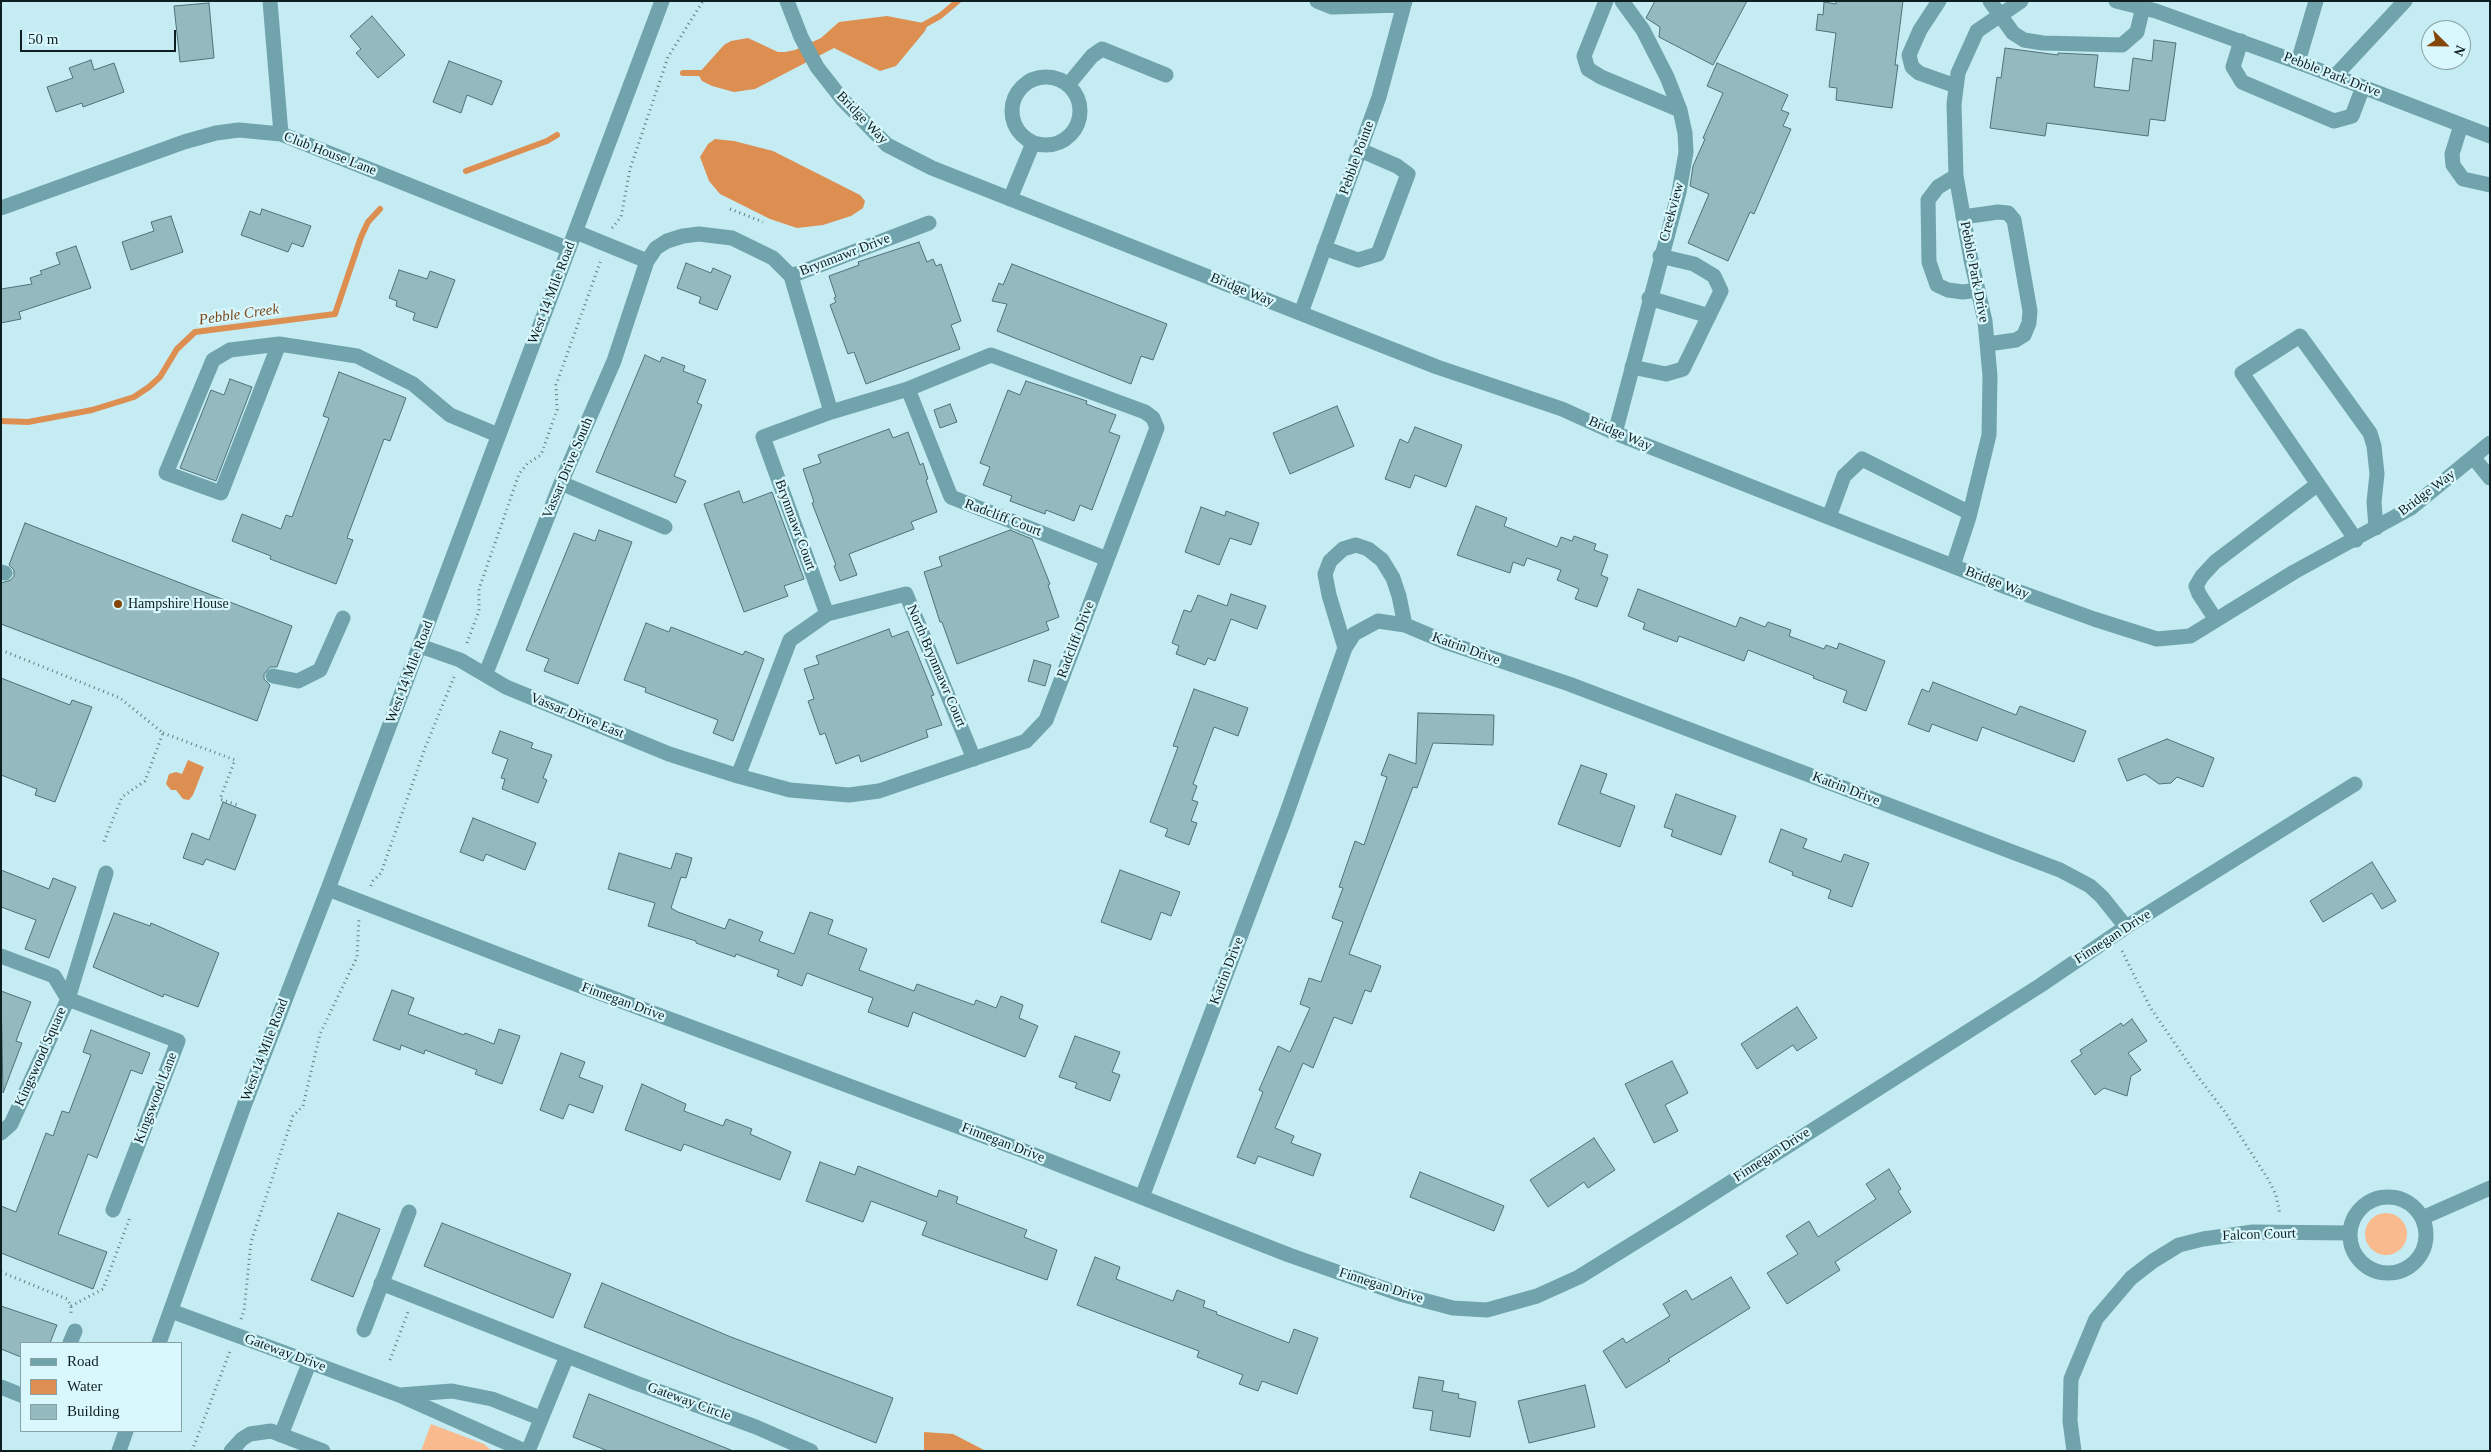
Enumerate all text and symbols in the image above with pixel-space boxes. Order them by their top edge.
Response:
scale bar [22,20,179,52]
north arrow [2421,20,2471,70]
text: 50 m [28,31,58,47]
text: N [2450,43,2468,58]
street label: Pebble Park Drive [2281,49,2383,101]
street label: Bridge Way [833,88,891,148]
street label: Pebble Pointe [1336,119,1378,197]
street label: Club House Lane [281,129,379,179]
street label: Creekview [1656,181,1688,243]
street label: Pebble Park Drive [1956,220,1992,324]
street label: Brynmawr Drive [798,230,892,280]
street label: West 14 Mile Road [525,240,579,346]
street label: Bridge Way [1208,270,1276,310]
water label: Pebble Creek [198,300,280,330]
street label: Bridge Way [1586,413,1654,455]
street label: Vassar Drive South [539,415,597,521]
street label: Bridge Way [2395,466,2459,520]
street label: Brynmawr Court [771,477,819,573]
street label: Radcliff Court [962,496,1044,540]
street label: Bridge Way [1963,563,2031,603]
place label: Hampshire House [128,596,229,612]
marker: Hampshire House [112,598,124,610]
street label: Radcliff Drive [1054,599,1098,681]
street label: North Brynmawr Court [903,602,969,730]
street label: West 14 Mile Road [383,619,437,725]
street label: Katrin Drive [1430,629,1502,669]
street label: Vassar Drive East [528,690,626,742]
street label: Katrin Drive [1810,768,1882,810]
street label: Finnegan Drive [2072,906,2154,968]
street label: Katrin Drive [1206,935,1248,1007]
street label: Finnegan Drive [579,979,667,1025]
street label: West 14 Mile Road [238,997,292,1103]
street label: Kingswood Square [12,1005,70,1109]
street label: Kingswood Lane [131,1050,181,1146]
street label: Finnegan Drive [959,1119,1047,1167]
street label: Finnegan Drive [1731,1124,1813,1186]
street label: Falcon Court [2222,1225,2296,1245]
street label: Finnegan Drive [1337,1264,1425,1308]
street label: Gateway Drive [242,1331,328,1375]
legend [20,1342,182,1432]
text: Road [67,1353,99,1369]
text: Water [67,1378,102,1394]
street label: Gateway Circle [645,1379,733,1425]
text: Building [67,1403,120,1419]

